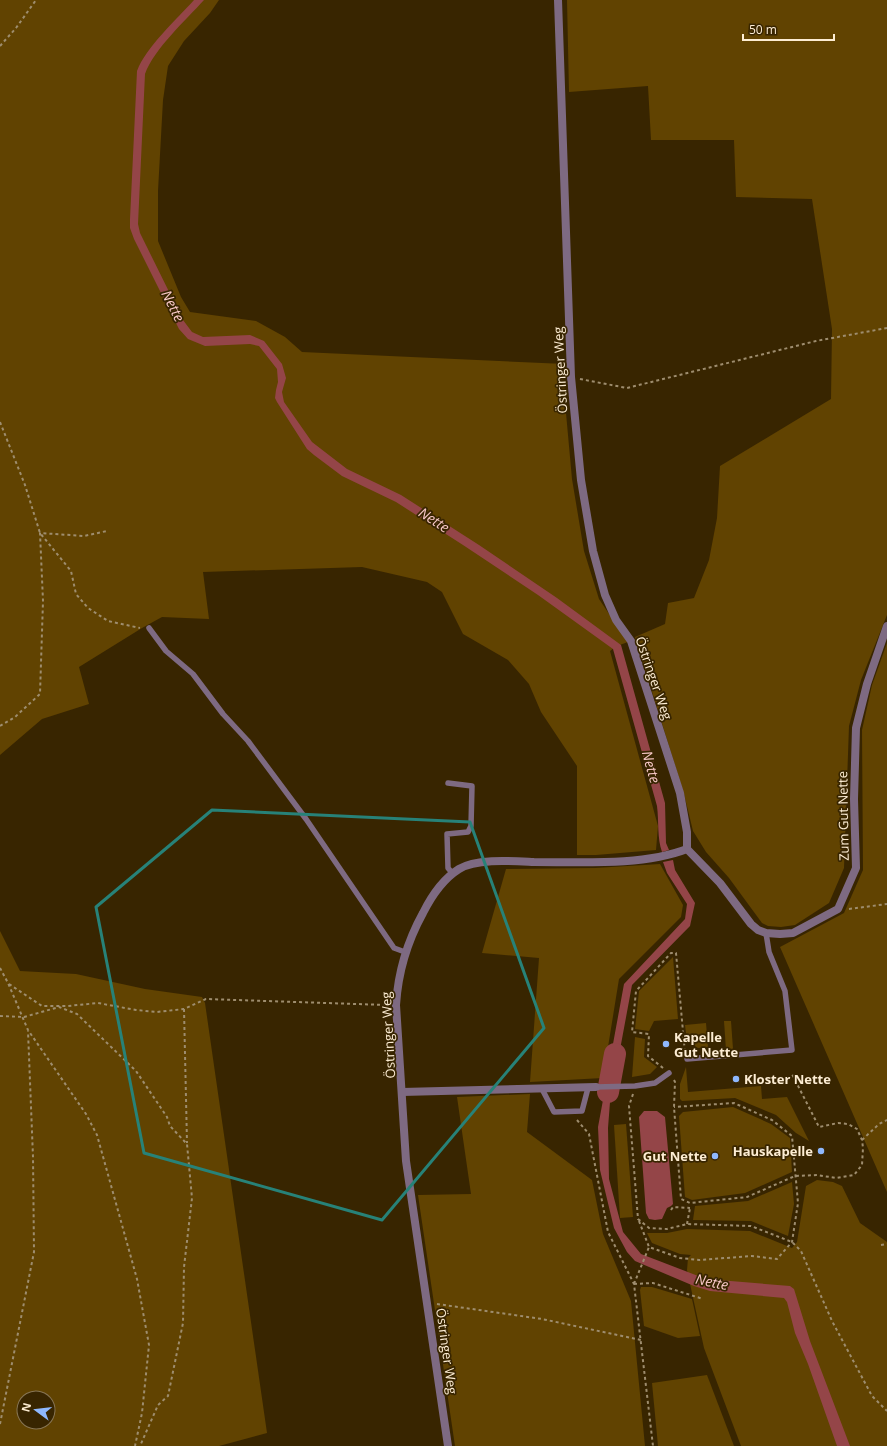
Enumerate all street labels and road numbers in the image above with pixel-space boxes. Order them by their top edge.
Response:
street label: Östringer Weg [549,326,571,414]
street label: Östringer Weg [631,634,677,722]
street label: Zum Gut Nette [833,771,853,861]
street label: Östringer Weg [377,991,399,1079]
street label: Östringer Weg [432,1307,462,1395]

